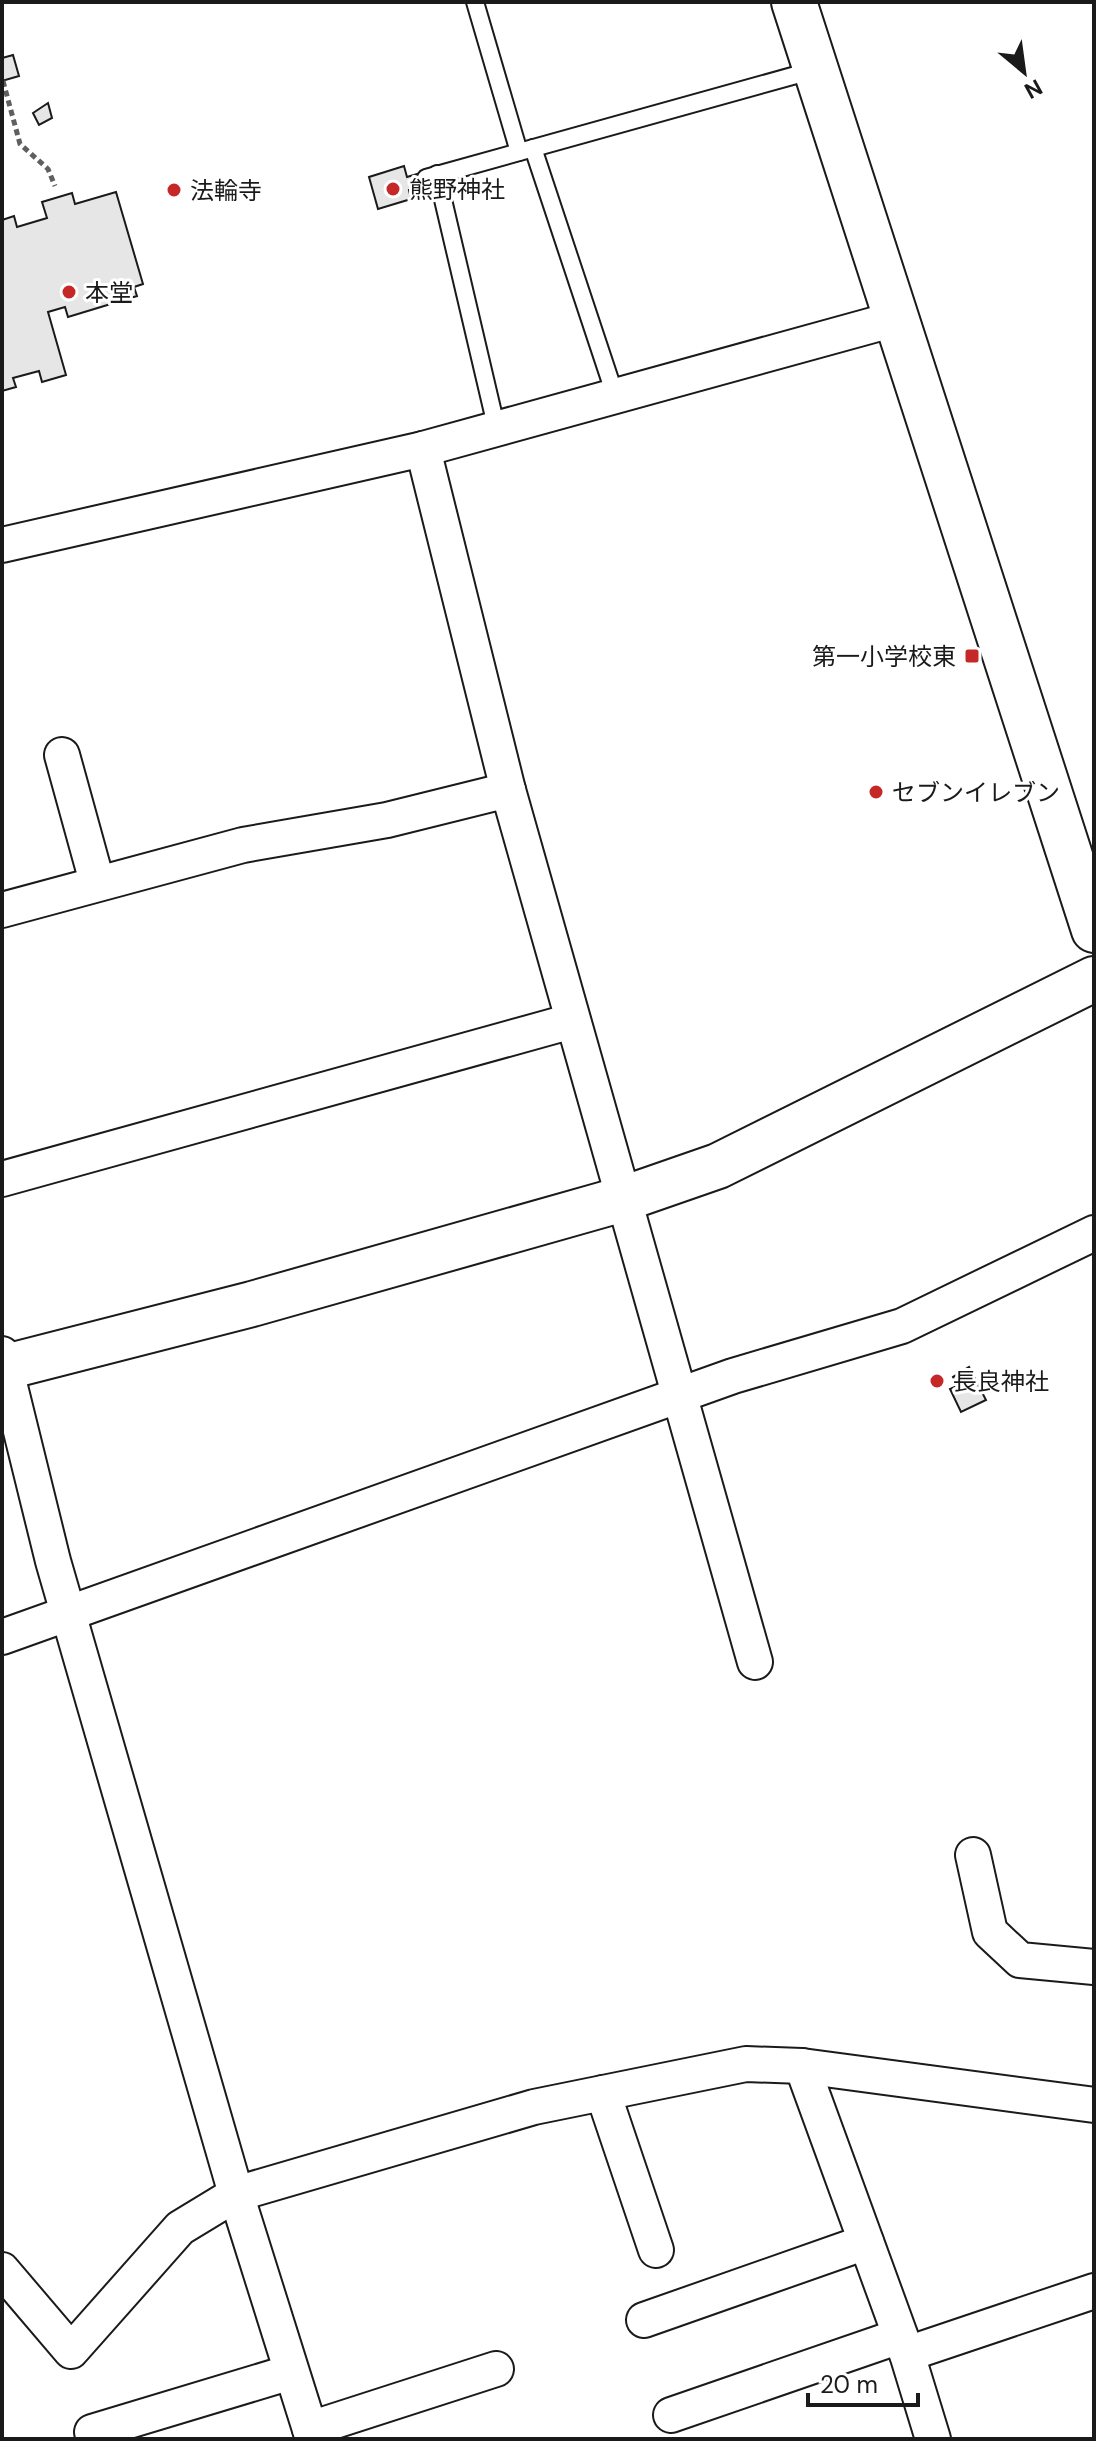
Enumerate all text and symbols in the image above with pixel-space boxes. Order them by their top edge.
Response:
north arrow [984,32,1064,112]
text: N [1019,72,1048,106]
place label: 熊野神社 [409,174,505,205]
place label: 法輪寺 [190,175,262,206]
marker: 熊野神社 [384,180,402,198]
marker: 法輪寺 [165,181,183,199]
place label: 本堂 [85,277,133,308]
marker: 本堂 [60,283,78,301]
place label: 第一小学校東 [812,641,956,672]
marker: 第一小学校東 [963,647,981,665]
place label: セブンイレブン [892,777,1060,808]
marker: セブンイレブン [867,783,885,801]
place label: 長良神社 [953,1366,1049,1397]
marker: 長良神社 [928,1372,946,1390]
scale bar [808,2357,918,2407]
text: 20 m [820,2369,878,2400]

